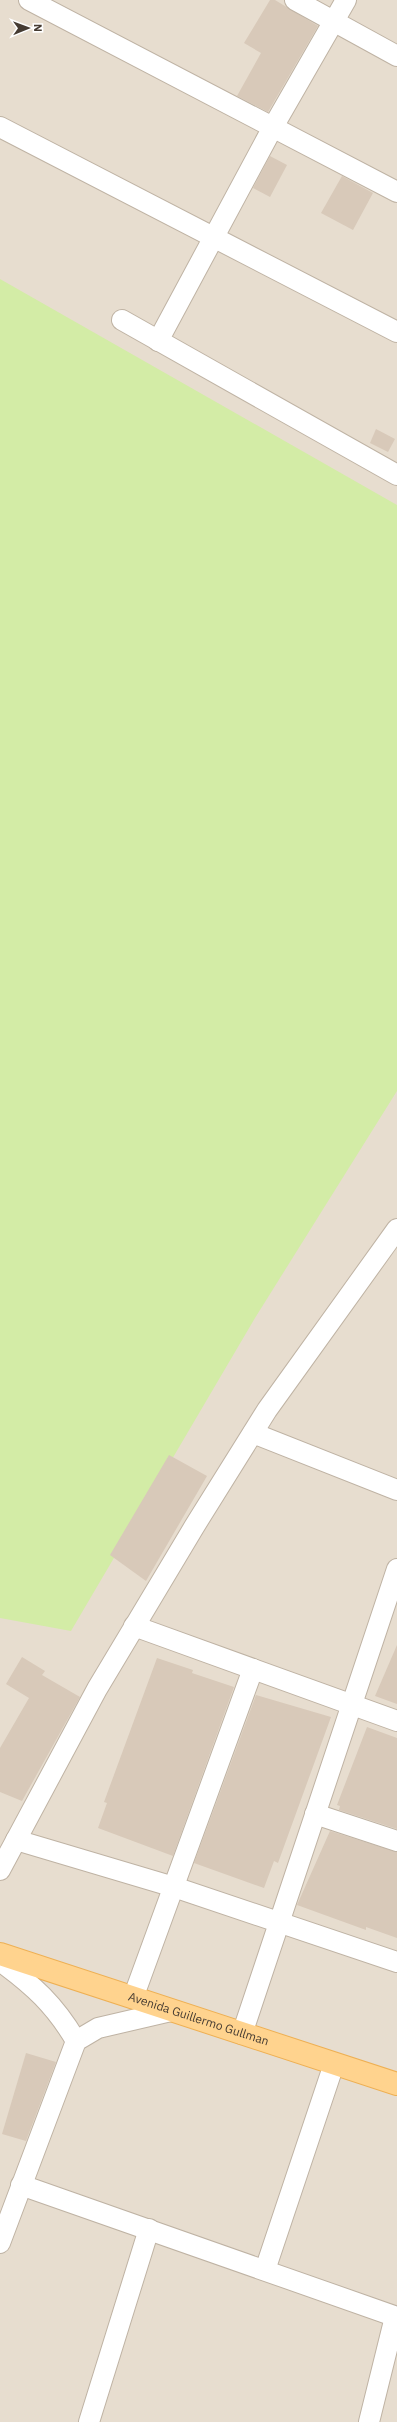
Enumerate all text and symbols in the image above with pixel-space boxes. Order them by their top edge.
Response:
north arrow [8,8,48,48]
text: N [31,24,45,32]
street label: Avenida Guillermo Gullman [127,1989,271,2049]

